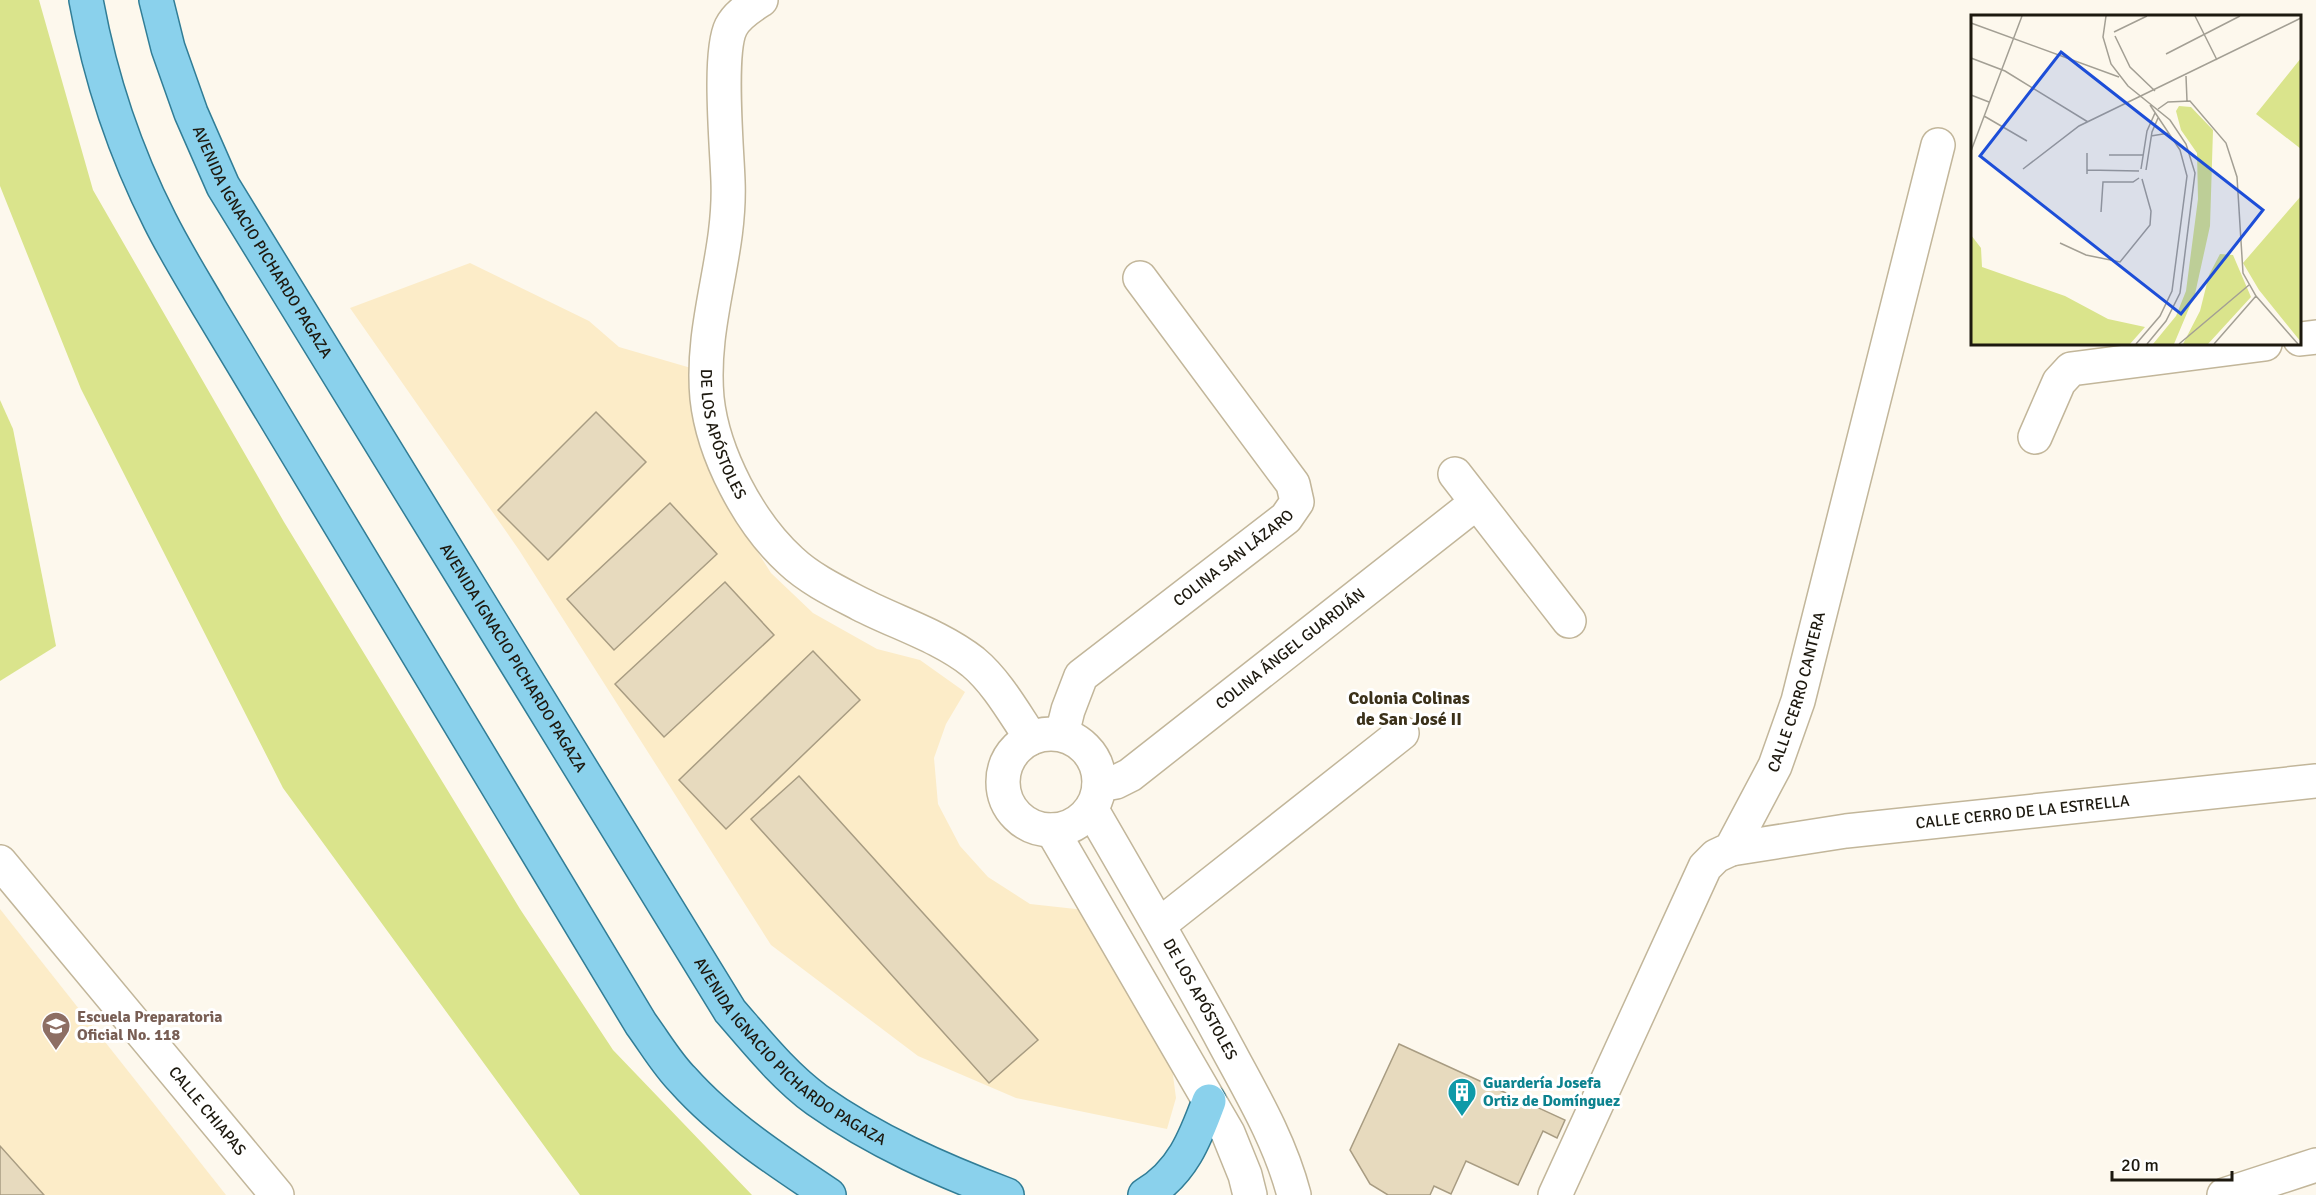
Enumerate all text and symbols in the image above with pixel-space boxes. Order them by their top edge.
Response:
inset map [1971,15,2301,345]
street label: AVENIDA IGNACIO PICHARDO PAGAZA [188,123,337,362]
street label: DE LOS APÓSTOLES [696,369,751,503]
street label: COLINA SAN LÁZARO [1169,506,1299,611]
street label: AVENIDA IGNACIO PICHARDO PAGAZA [435,540,591,776]
street label: COLINA ÁNGEL GUARDIÁN [1212,584,1369,714]
street label: CALLE CERRO CANTERA [1763,609,1830,776]
district label: Colonia Colinas de San José II [1348,687,1470,730]
street label: CALLE CERRO DE LA ESTRELLA [1915,791,2131,834]
street label: DE LOS APÓSTOLES [1158,935,1242,1064]
street label: AVENIDA IGNACIO PICHARDO PAGAZA [690,954,890,1150]
place label: Escuela Preparatoria Oficial No. 118 [77,1007,223,1045]
school or university icon: Escuela Preparatoria Oficial No. 118 [40,1010,72,1052]
street label: CALLE CHIAPAS [164,1062,250,1160]
place label: Guardería Josefa Ortiz de Domínguez [1483,1073,1620,1111]
building icon: Guardería Josefa Ortiz de Domínguez [1446,1076,1478,1118]
scale bar [2112,1144,2232,1182]
text: 20 m [2121,1154,2159,1176]

